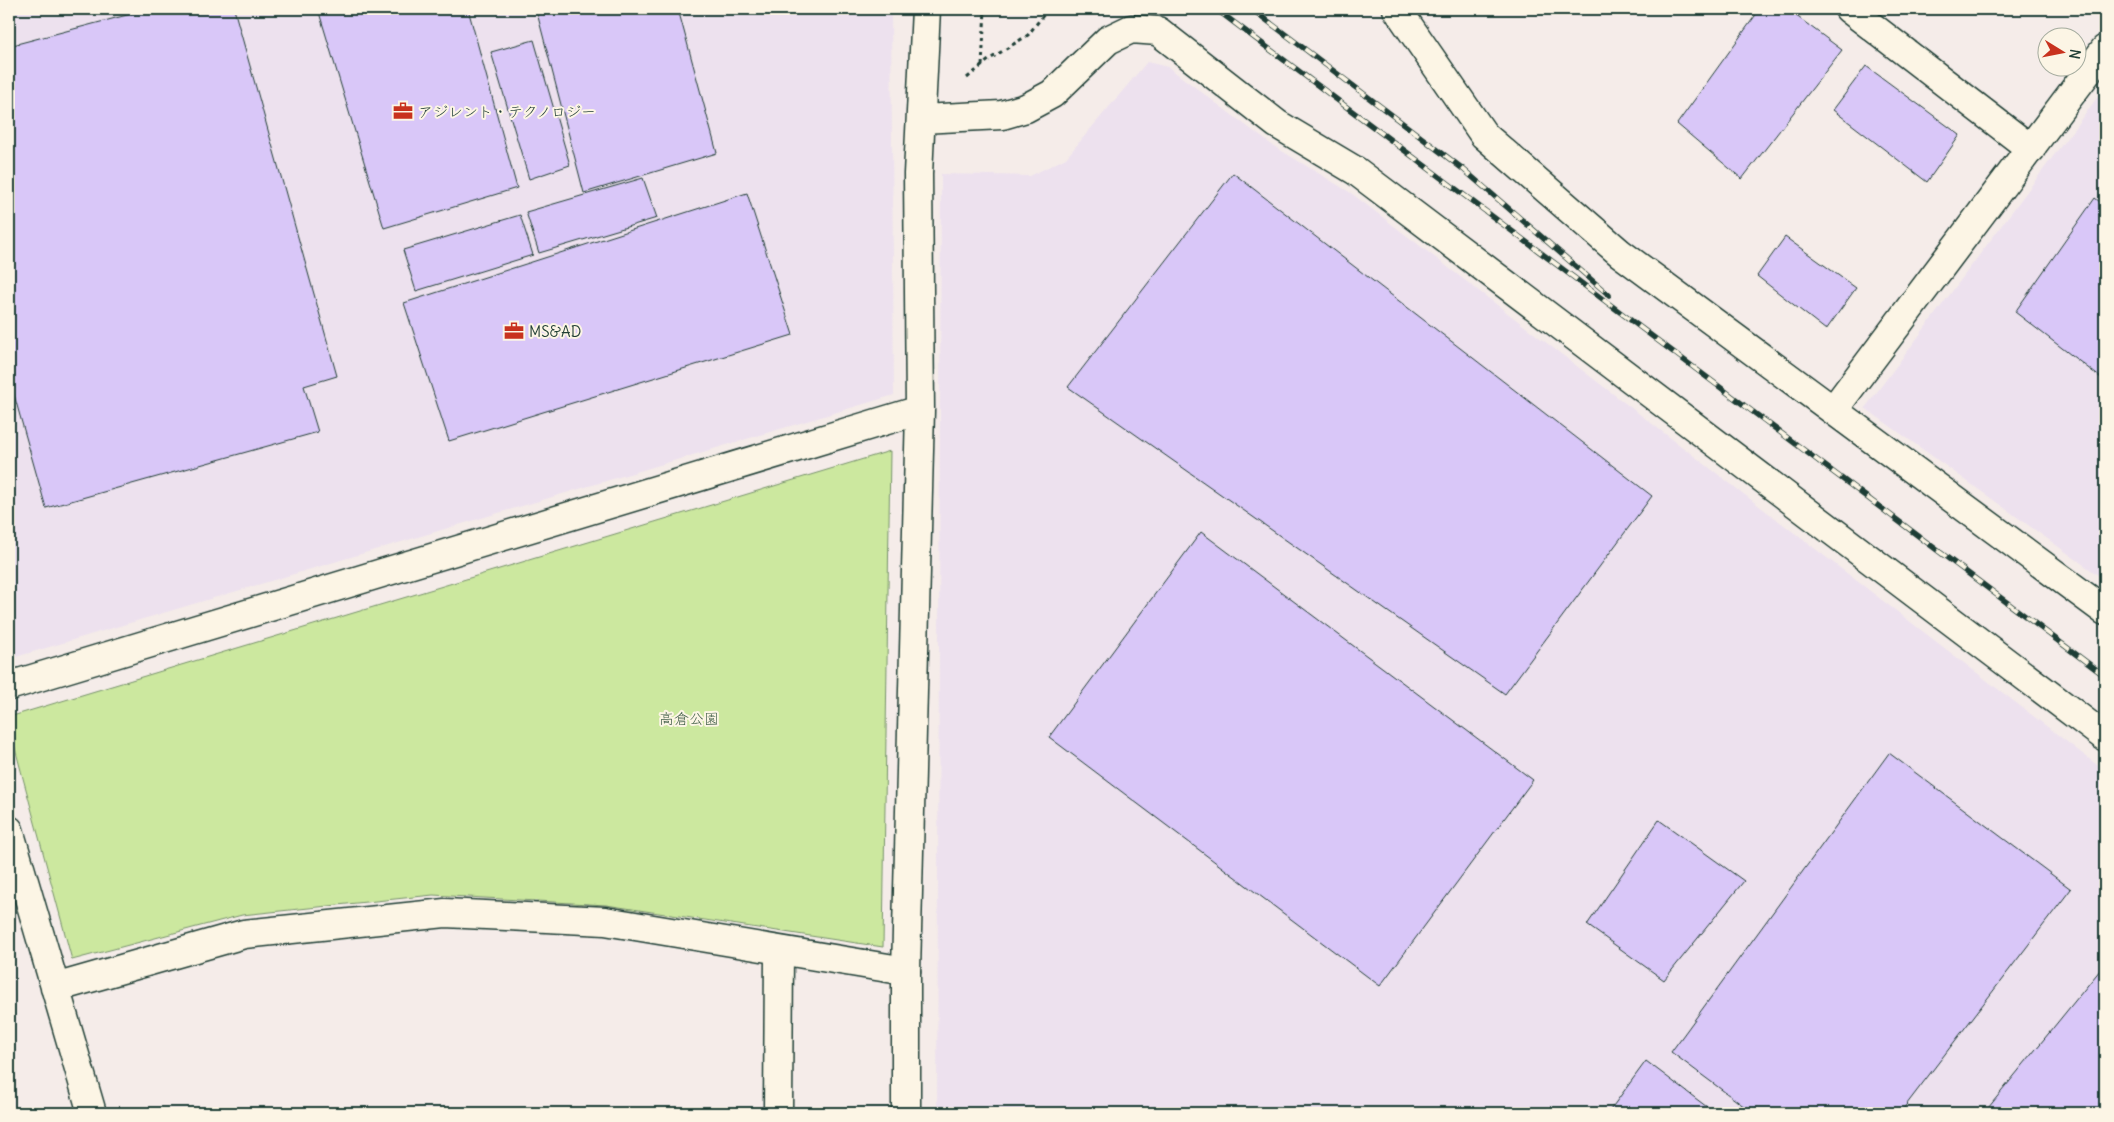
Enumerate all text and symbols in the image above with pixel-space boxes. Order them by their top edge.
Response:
north arrow [2036,28,2086,78]
text: N [2065,48,2085,61]
office icon: アジレント・テクノロジー [392,100,414,122]
place label: アジレント・テクノロジー [418,102,596,121]
office icon: MS&AD [503,320,525,342]
place label: MS&AD [529,322,581,341]
park label: 高倉公園 [659,709,719,728]

